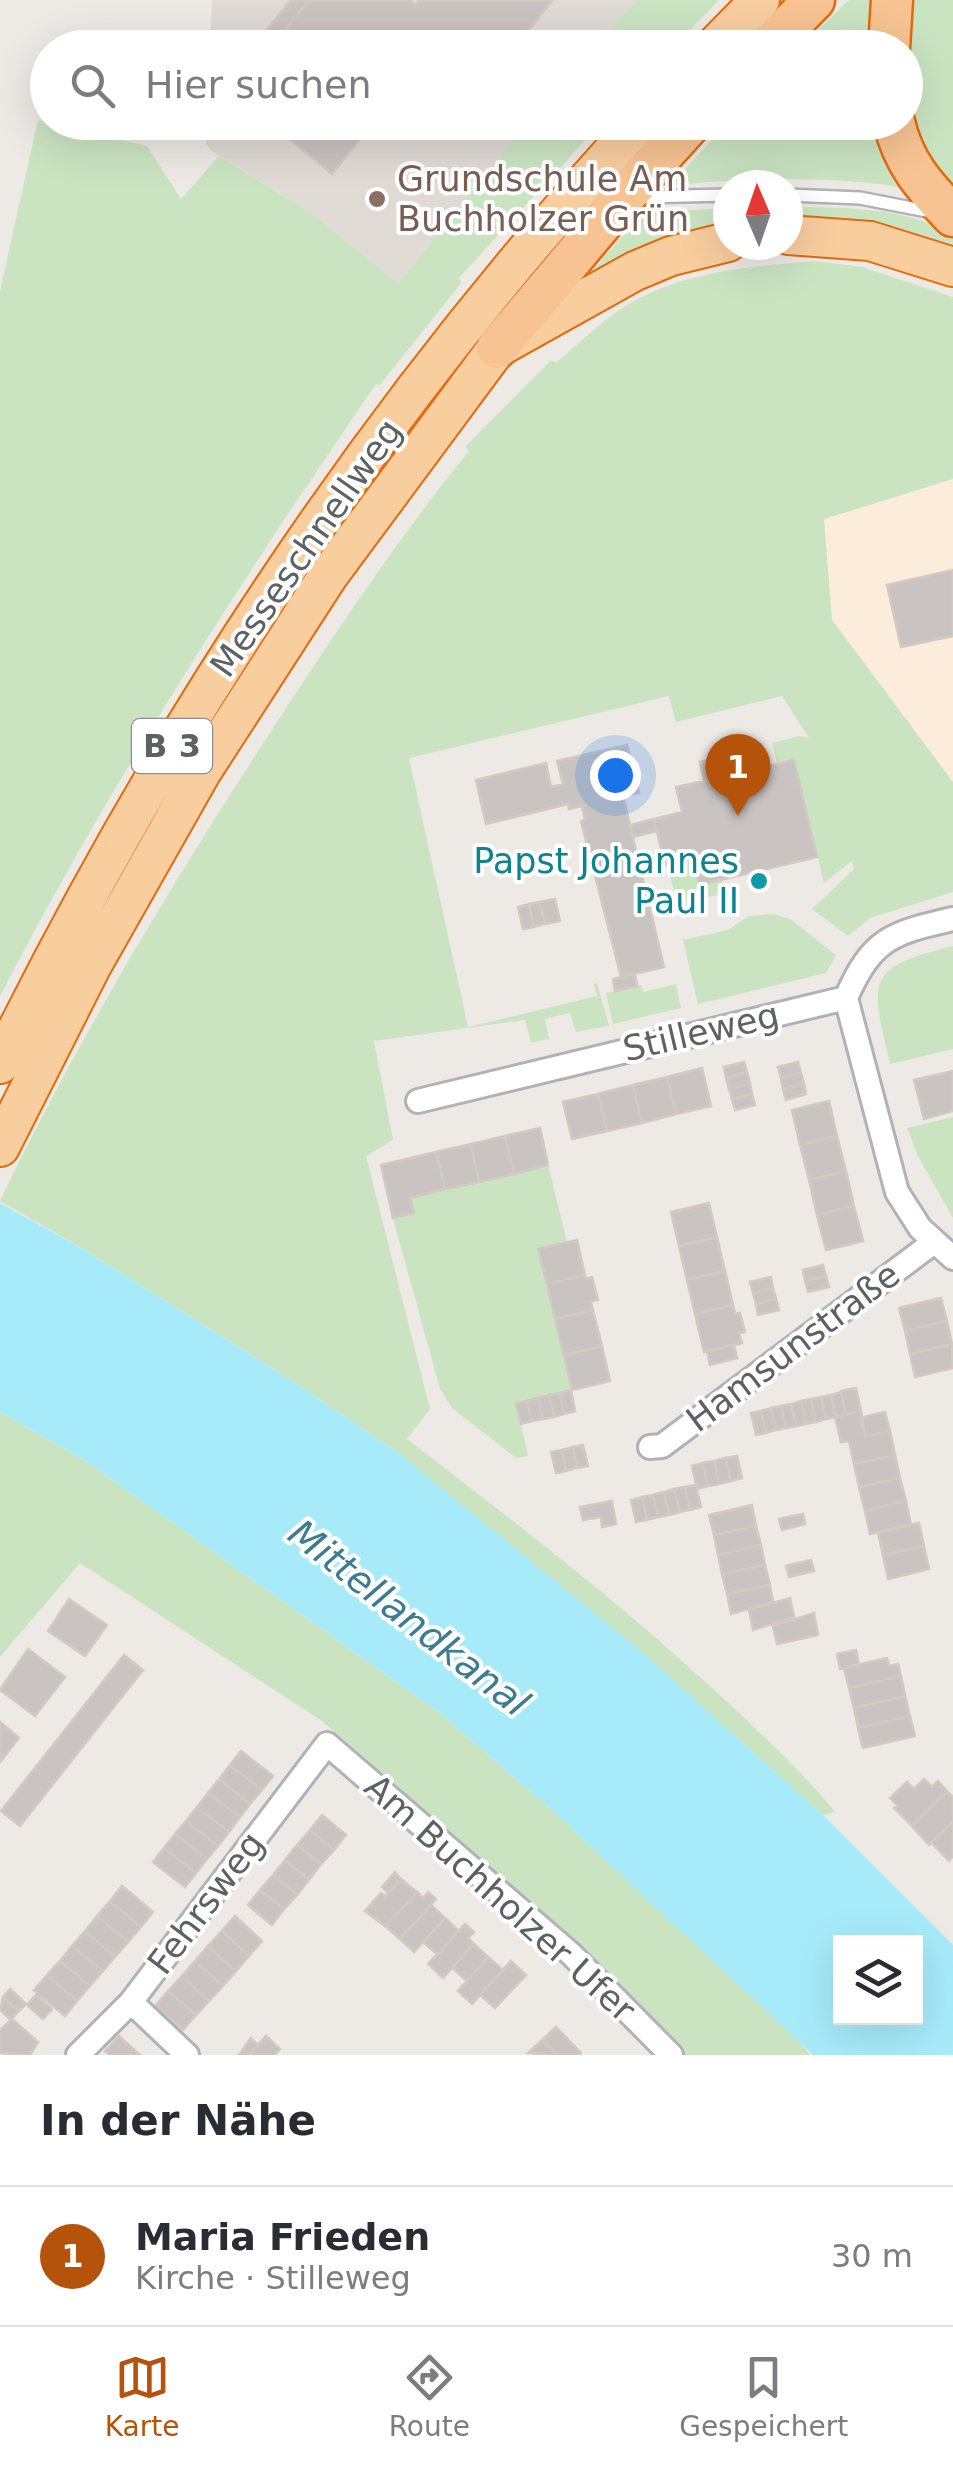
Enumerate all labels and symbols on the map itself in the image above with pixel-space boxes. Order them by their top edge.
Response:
place label: Grundschule Am Buchholzer Grün [397,159,689,239]
north arrow [713,170,803,260]
marker: Grundschule Am Buchholzer Grün [366,188,388,210]
street label: Messeschnellweg [202,412,410,684]
road number: B 3 [132,719,212,773]
pin: 1 [706,734,770,816]
your location [590,750,641,801]
place label: Papst Johannes Paul II [473,841,739,921]
marker: Papst Johannes Paul II [748,870,770,892]
street label: Stilleweg [619,995,783,1069]
street label: Hamsunstraße [679,1254,907,1440]
water label: Mittellandkanal [280,1511,538,1726]
street label: Am Buchholzer Ufer [357,1766,644,2030]
street label: Fehrsweg [140,1824,272,1982]

